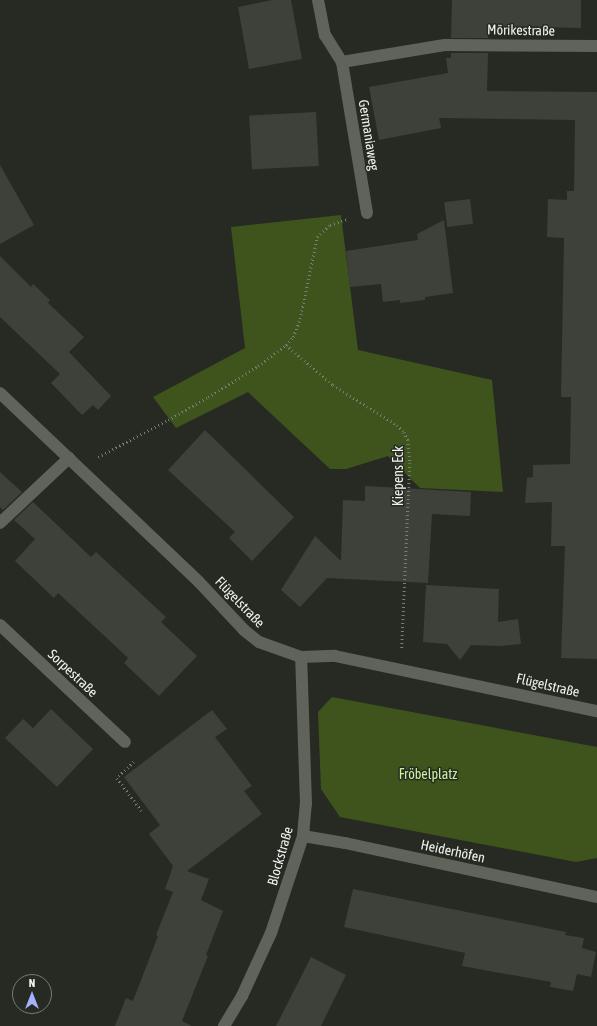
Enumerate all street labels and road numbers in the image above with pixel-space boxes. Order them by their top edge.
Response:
street label: Mörikestraße [487,21,555,39]
street label: Germaniaweg [355,98,383,172]
street label: Kiepens Eck [390,446,406,506]
street label: Flügelstraße [212,573,268,631]
street label: Sorpestraße [45,646,101,700]
street label: Flügelstraße [515,670,581,700]
street label: Blockstraße [264,825,296,887]
street label: Heiderhöfen [419,836,487,866]

